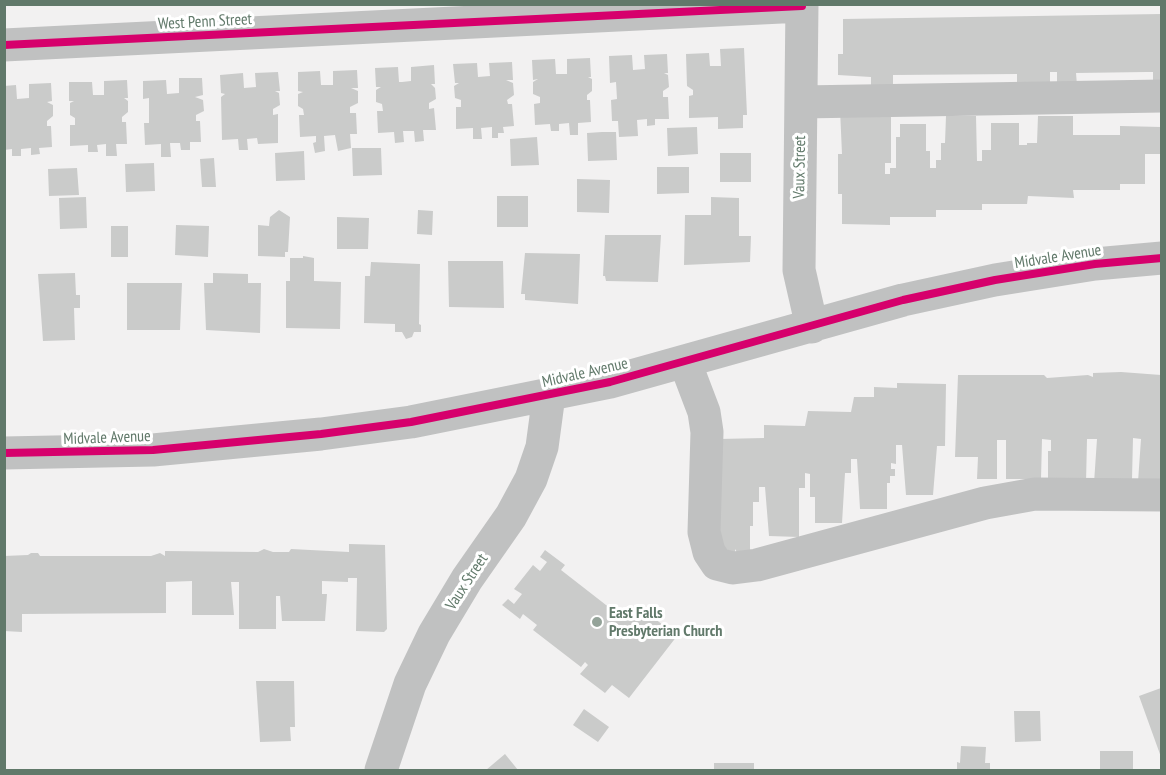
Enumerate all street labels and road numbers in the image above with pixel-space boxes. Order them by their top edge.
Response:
street label: West Penn Street [158,10,252,34]
street label: Vaux Street [790,135,810,199]
street label: Midvale Avenue [1013,241,1103,273]
street label: Midvale Avenue [540,354,630,392]
street label: Midvale Avenue [63,427,151,449]
street label: Vaux Street [442,550,492,614]

